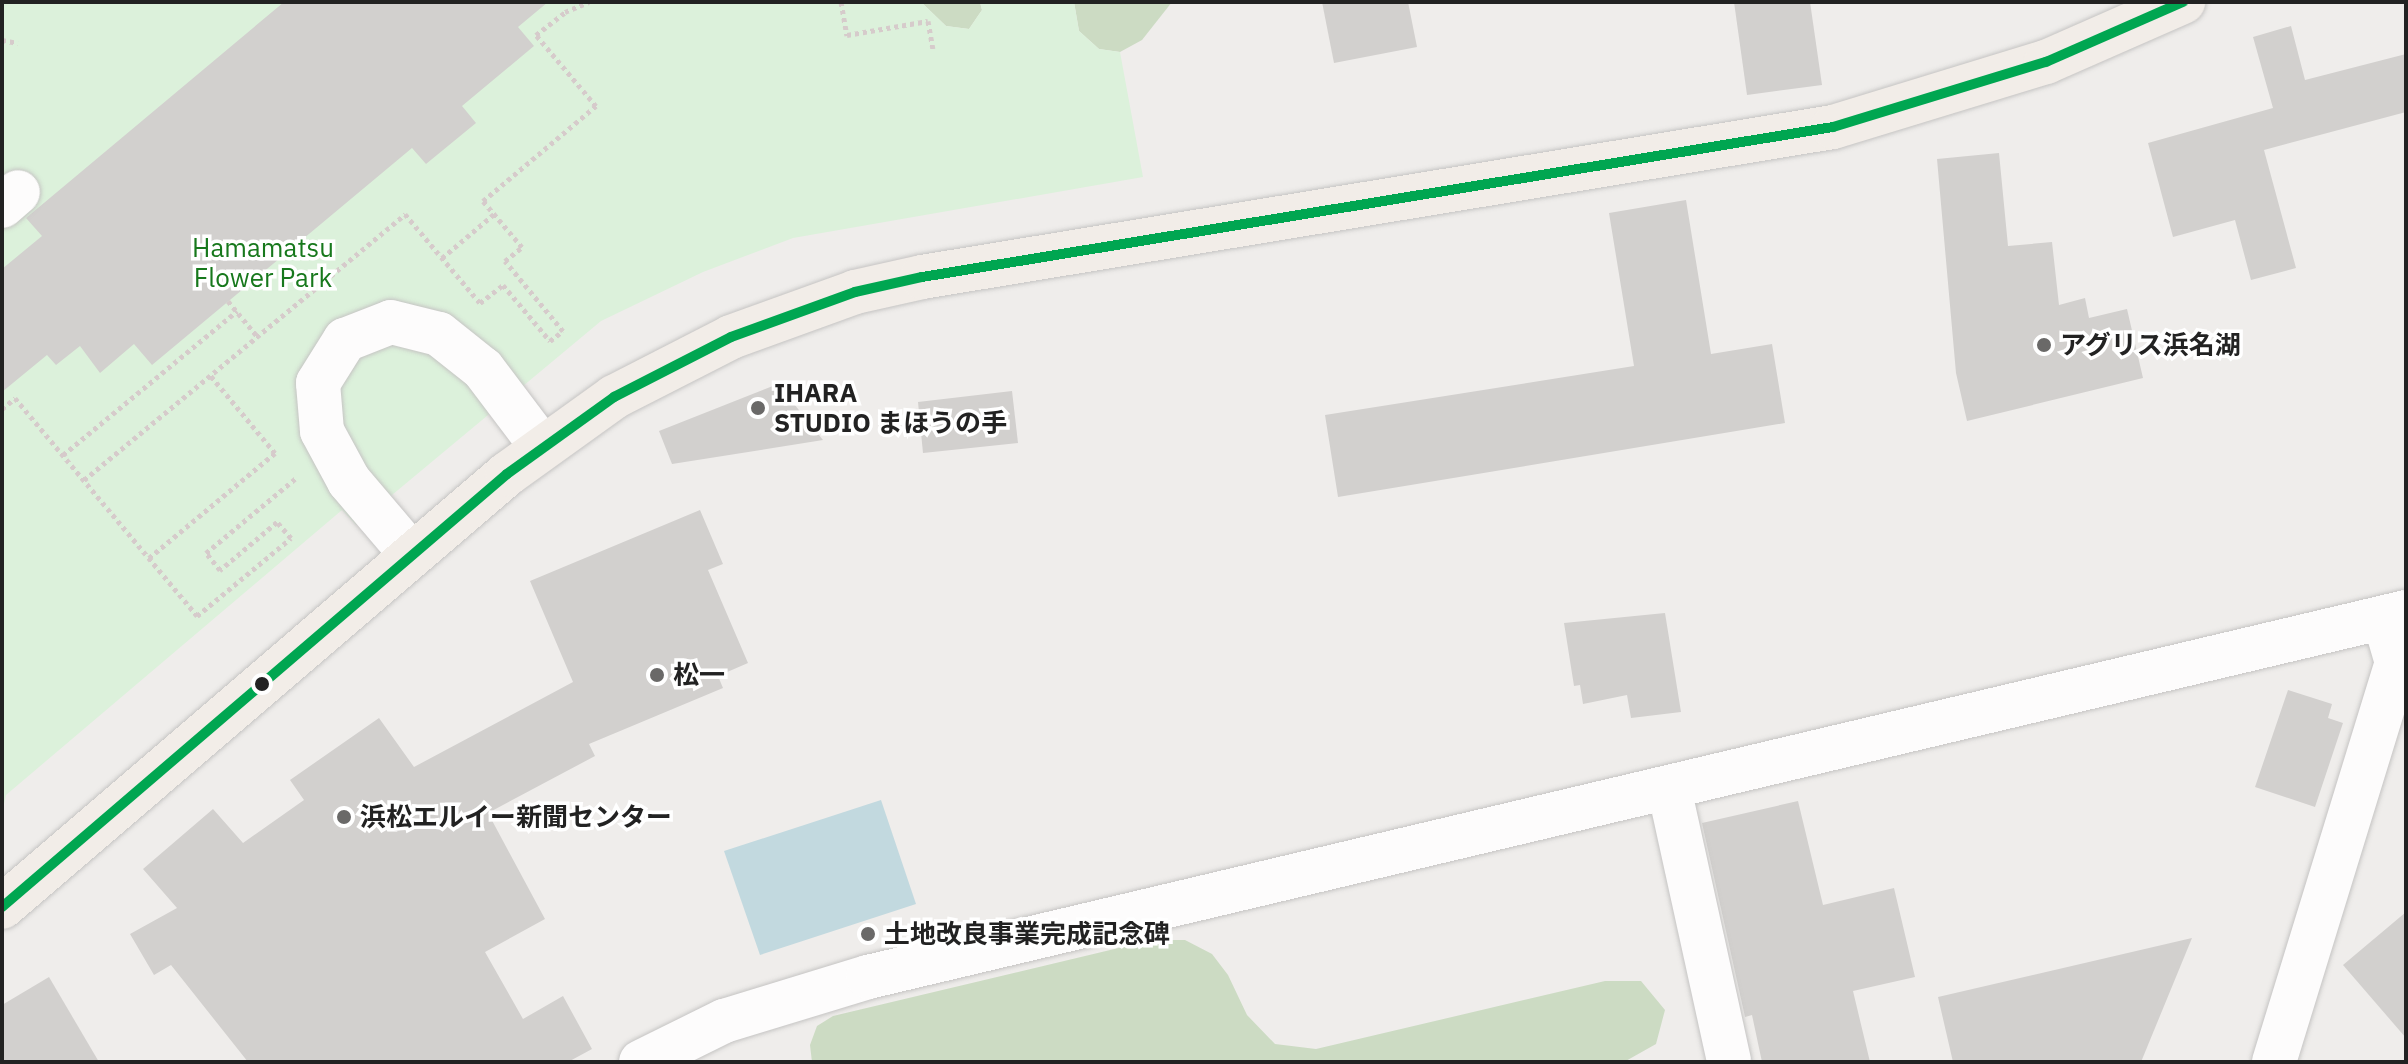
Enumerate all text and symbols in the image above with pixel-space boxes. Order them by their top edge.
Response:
park label: Hamamatsu Flower Park [192,232,334,294]
place label: アグリス浜名湖 [2060,329,2242,361]
marker: アグリス浜名湖 [2035,336,2053,354]
place label: IHARA STUDIO まほうの手 [774,377,1007,438]
marker: IHARA STUDIO まほうの手 [749,399,767,417]
place label: 松一 [673,659,725,691]
marker: 松一 [648,666,666,684]
unlabelled marker [254,676,270,692]
place label: 浜松エルイー新聞センター [360,801,672,833]
marker: 浜松エルイー新聞センター [335,808,353,826]
place label: 土地改良事業完成記念碑 [884,918,1170,950]
marker: 土地改良事業完成記念碑 [859,925,877,943]

